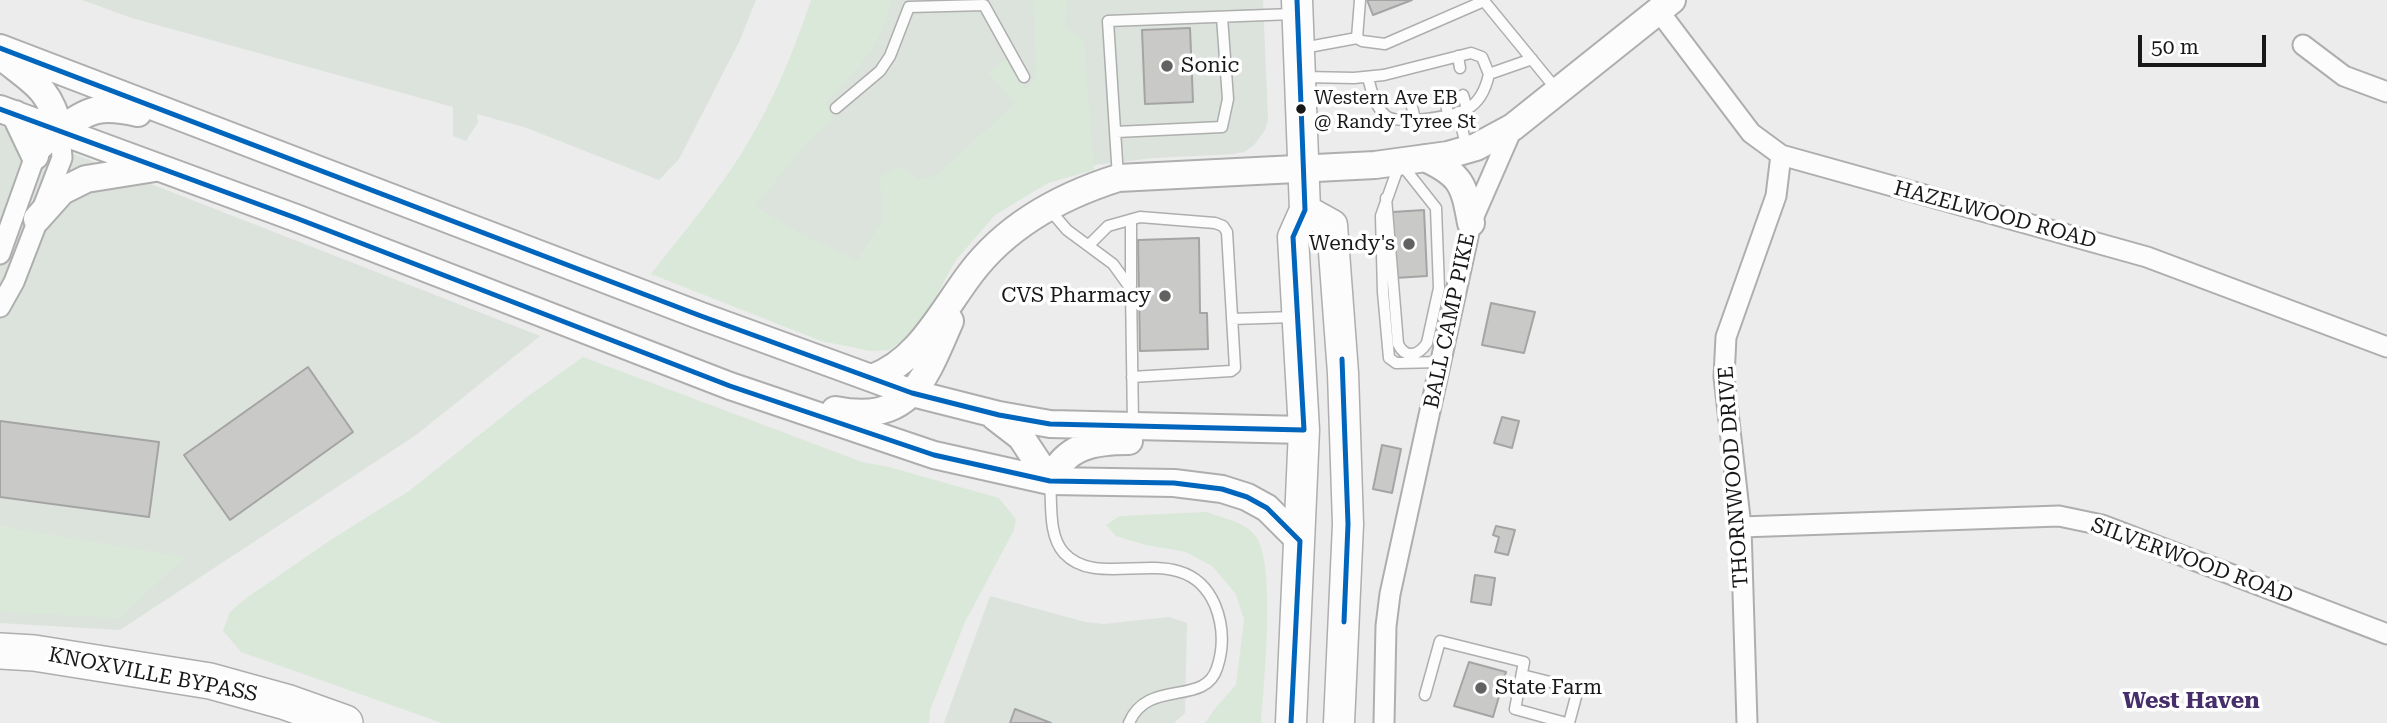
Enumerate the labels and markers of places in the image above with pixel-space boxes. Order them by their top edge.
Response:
place label: Sonic [1181,53,1239,79]
marker: Sonic [1159,58,1175,74]
place label: Western Ave EB @ Randy Tyree St [1314,87,1476,131]
marker: Western Ave EB @ Randy Tyree St [1294,102,1308,116]
place label: Wendy's [1309,231,1395,257]
marker: Wendy's [1401,236,1417,252]
place label: CVS Pharmacy [1001,283,1151,309]
marker: CVS Pharmacy [1157,288,1173,304]
place label: State Farm [1495,675,1602,701]
marker: State Farm [1473,680,1489,696]

